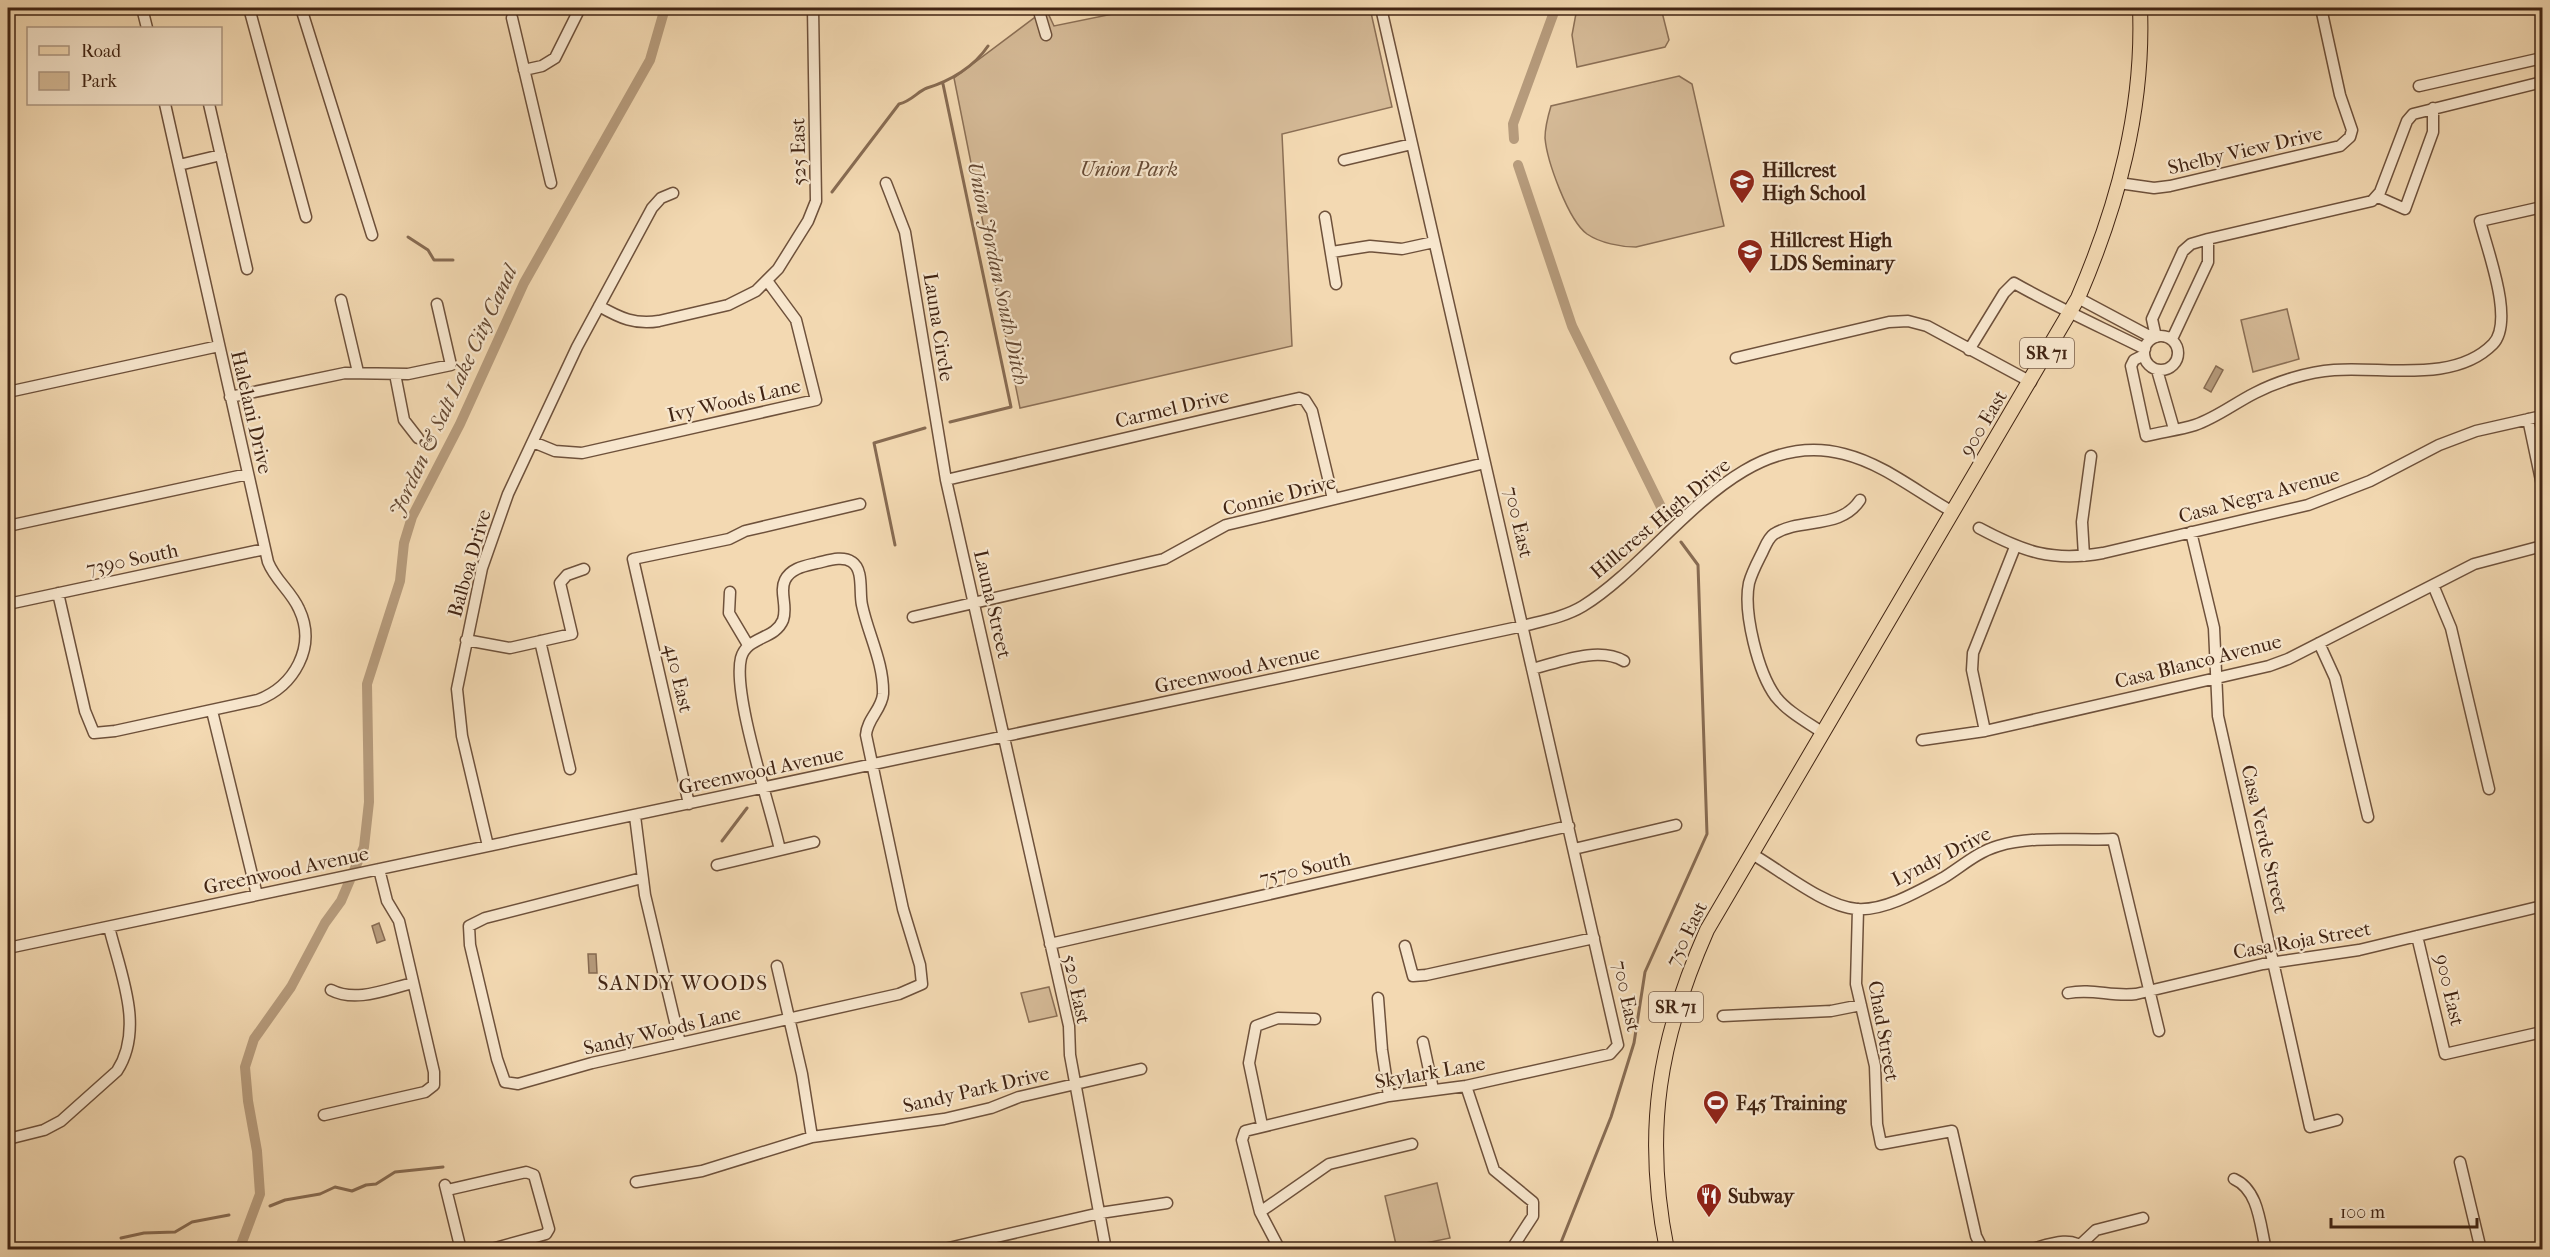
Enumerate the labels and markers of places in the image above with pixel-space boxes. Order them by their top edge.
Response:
place label: Hillcrest High School [1762,159,1866,205]
school or university icon: Hillcrest High School [1727,167,1757,205]
place label: Hillcrest High LDS Seminary [1770,229,1896,275]
school or university icon: Hillcrest High LDS Seminary [1735,237,1765,275]
sports icon: F45 Training [1701,1088,1731,1126]
place label: F45 Training [1735,1092,1848,1116]
restaurant icon: Subway [1694,1181,1724,1219]
place label: Subway [1728,1185,1795,1208]

